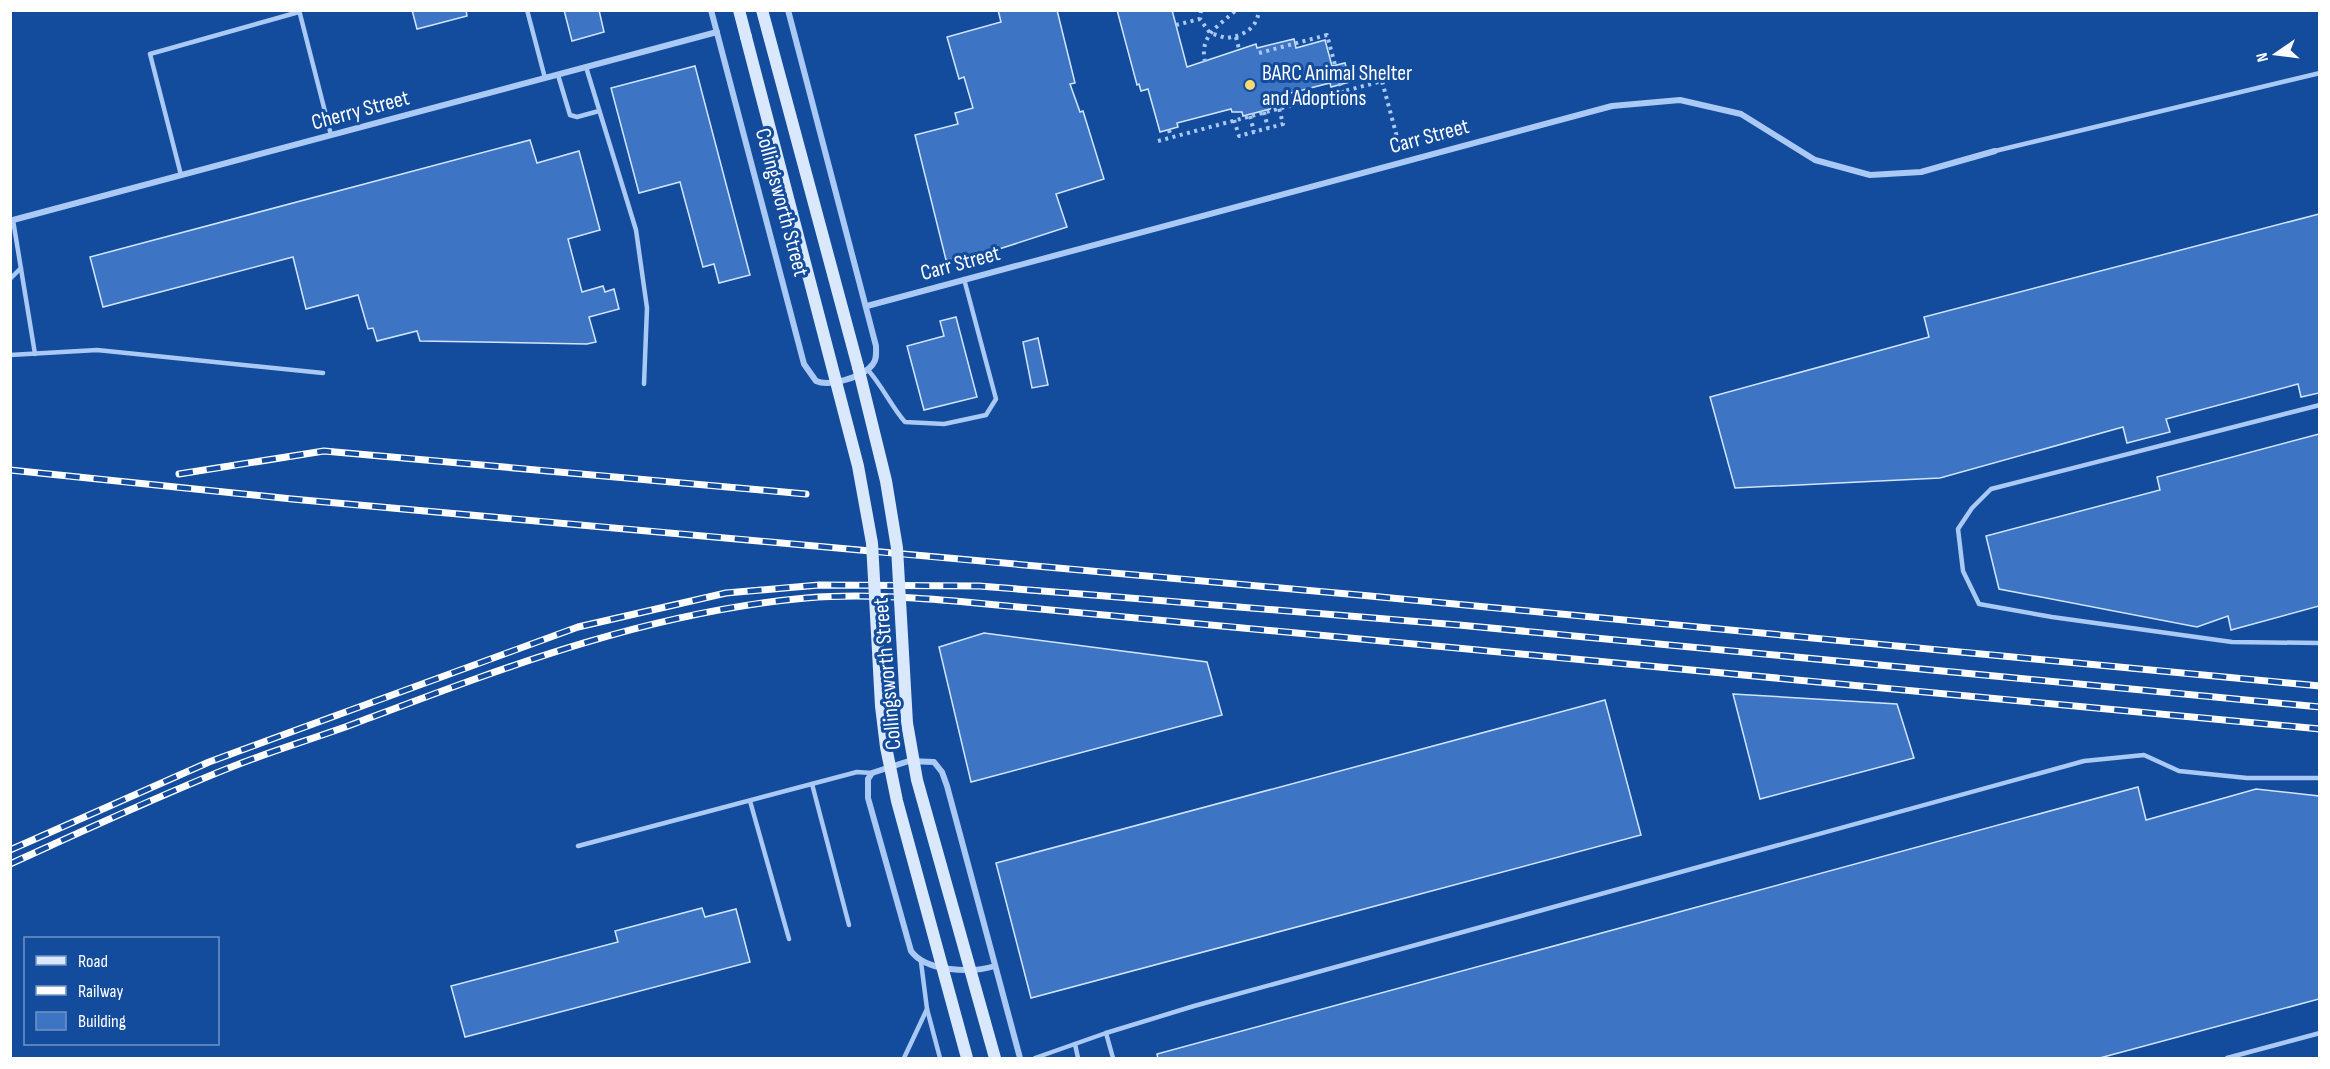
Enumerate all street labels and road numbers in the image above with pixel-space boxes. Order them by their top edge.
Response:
street label: Cherry Street [309,84,413,136]
street label: Carr Street [1387,113,1472,160]
street label: Collingsworth Street [749,125,814,280]
street label: Carr Street [918,240,1003,287]
street label: Collingsworth Street [867,596,908,751]

